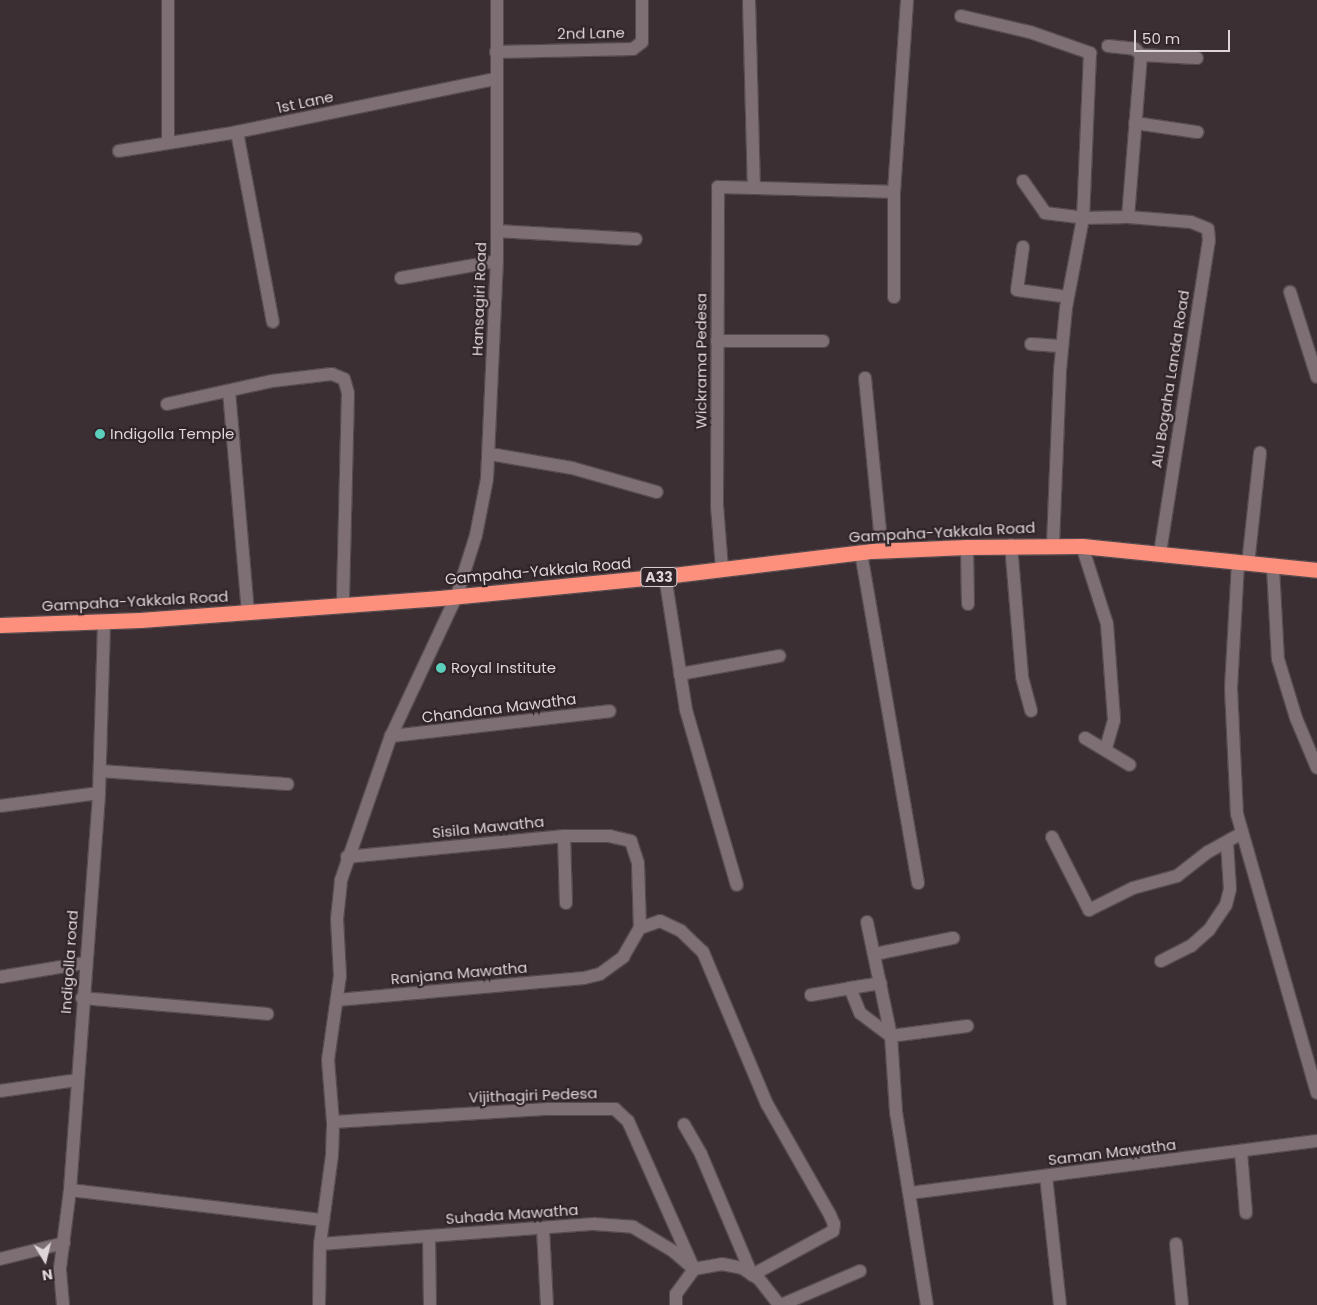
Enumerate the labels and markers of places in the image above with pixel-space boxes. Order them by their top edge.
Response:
place label: Indigolla Temple [110,425,234,443]
marker: Indigolla Temple [94,428,106,440]
place label: Royal Institute [451,659,556,677]
marker: Royal Institute [435,662,447,674]

